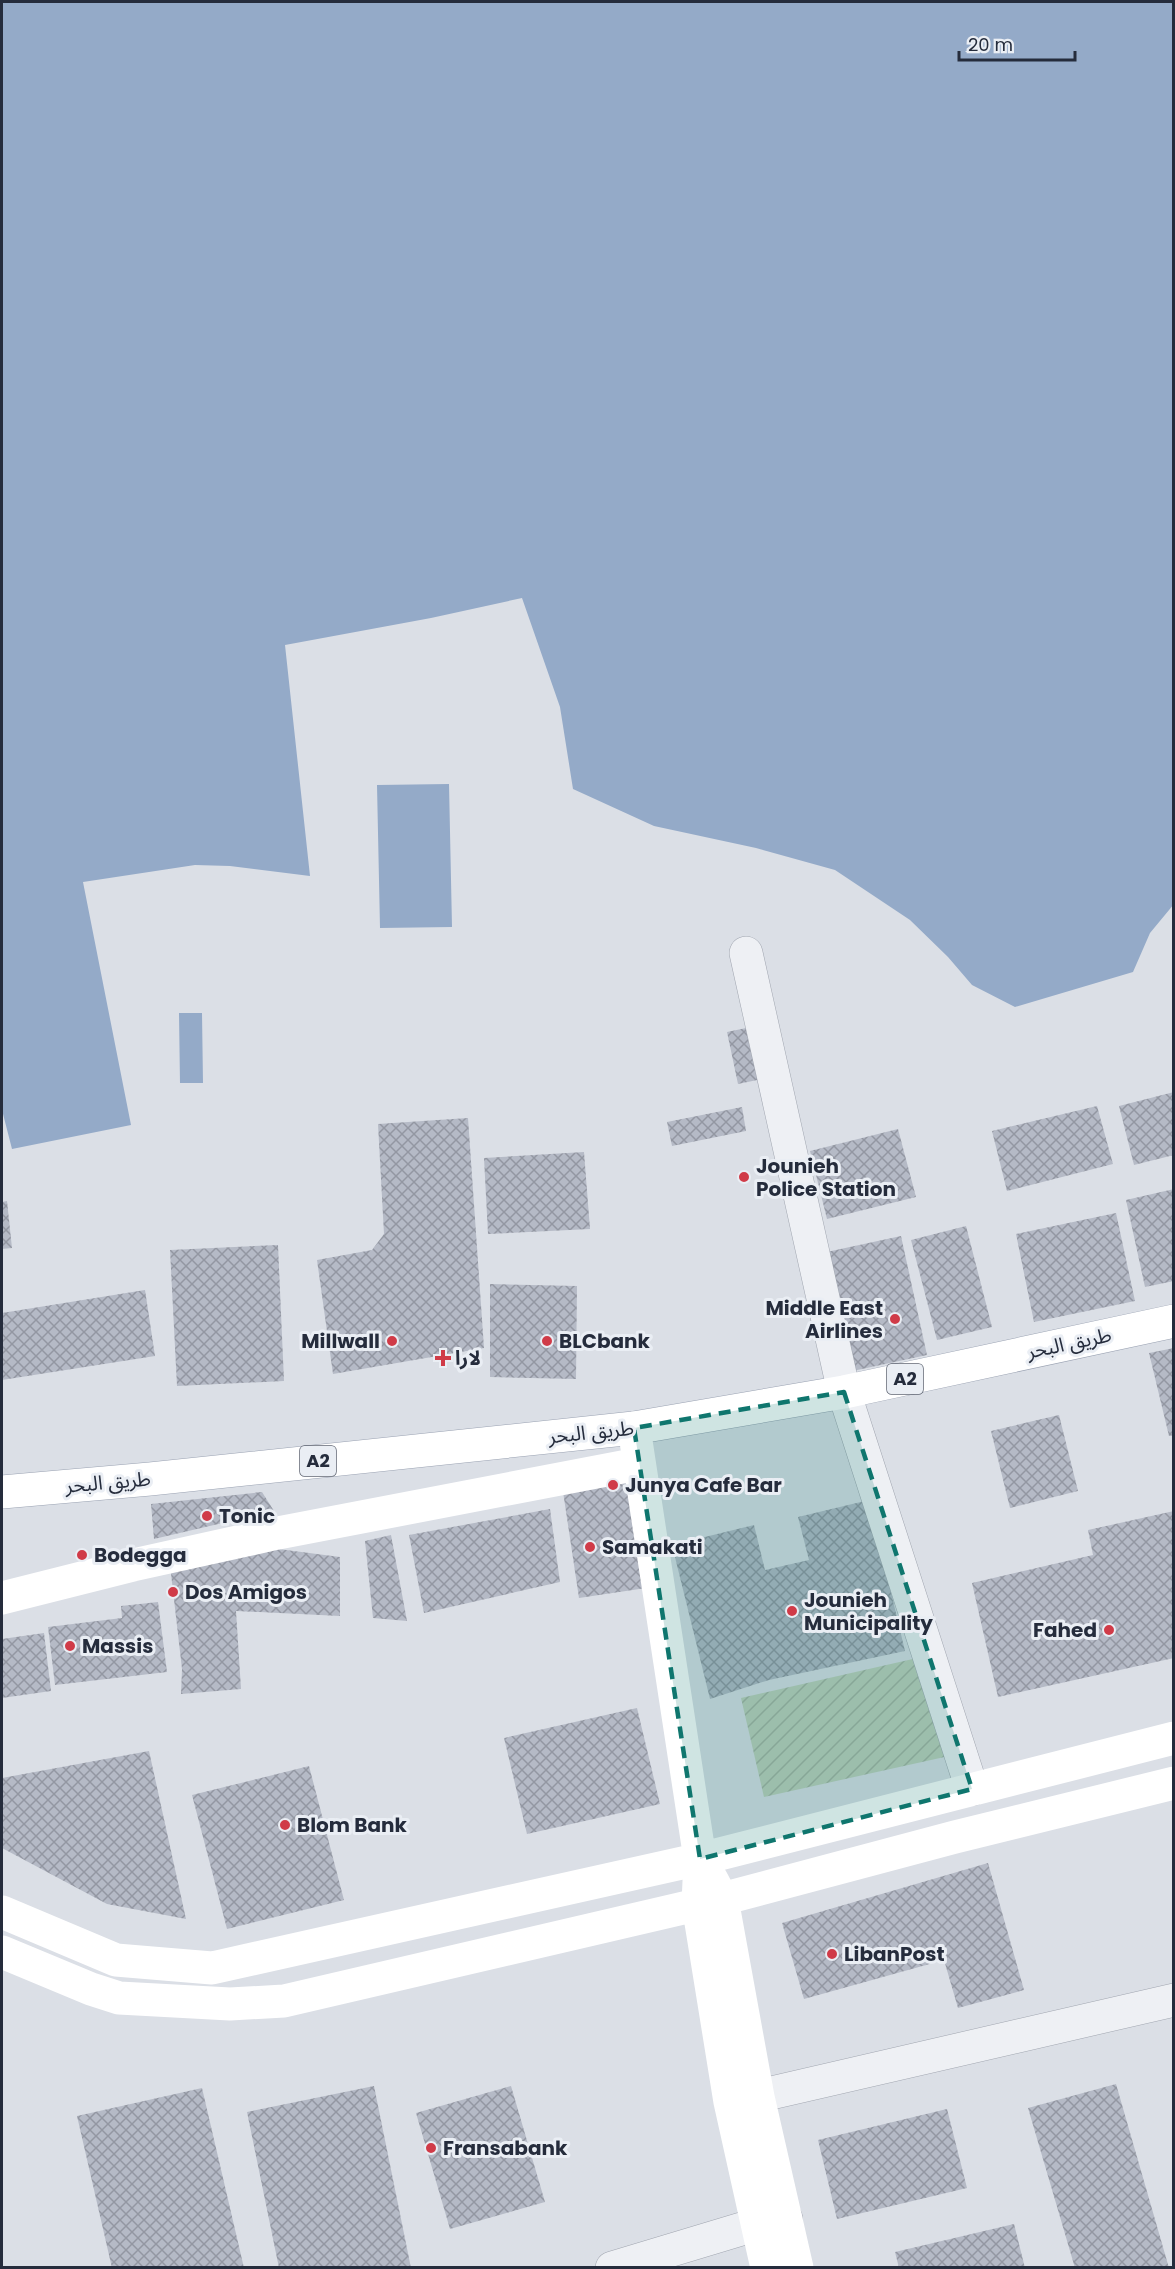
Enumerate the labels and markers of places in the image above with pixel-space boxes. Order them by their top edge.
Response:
place label: Jounieh Police Station [756,1152,896,1203]
marker: Jounieh Police Station [737,1170,751,1184]
place label: Middle East Airlines [765,1294,883,1345]
marker: Middle East Airlines [888,1312,902,1326]
place label: Millwall [301,1327,380,1355]
place label: BLCbank [559,1327,651,1355]
marker: Millwall [385,1334,399,1348]
marker: BLCbank [540,1334,554,1348]
place label: لارا [455,1344,481,1372]
marker: لارا [436,1351,450,1365]
place label: Junya Cafe Bar [625,1471,782,1499]
marker: Junya Cafe Bar [606,1478,620,1492]
place label: Tonic [219,1502,275,1530]
marker: Tonic [200,1509,214,1523]
place label: Samakati [602,1533,703,1561]
marker: Samakati [583,1540,597,1554]
place label: Bodegga [94,1541,187,1569]
marker: Bodegga [75,1548,89,1562]
place label: Dos Amigos [185,1578,307,1606]
marker: Dos Amigos [166,1585,180,1599]
place label: Jounieh Municipality [804,1586,933,1637]
marker: Jounieh Municipality [785,1604,799,1618]
place label: Fahed [1033,1616,1097,1644]
marker: Fahed [1102,1623,1116,1637]
place label: Massis [82,1632,153,1660]
marker: Massis [63,1639,77,1653]
place label: Blom Bank [297,1811,407,1839]
marker: Blom Bank [278,1818,292,1832]
place label: LibanPost [844,1940,945,1968]
marker: LibanPost [825,1947,839,1961]
place label: Fransabank [443,2134,568,2162]
marker: Fransabank [424,2141,438,2155]

